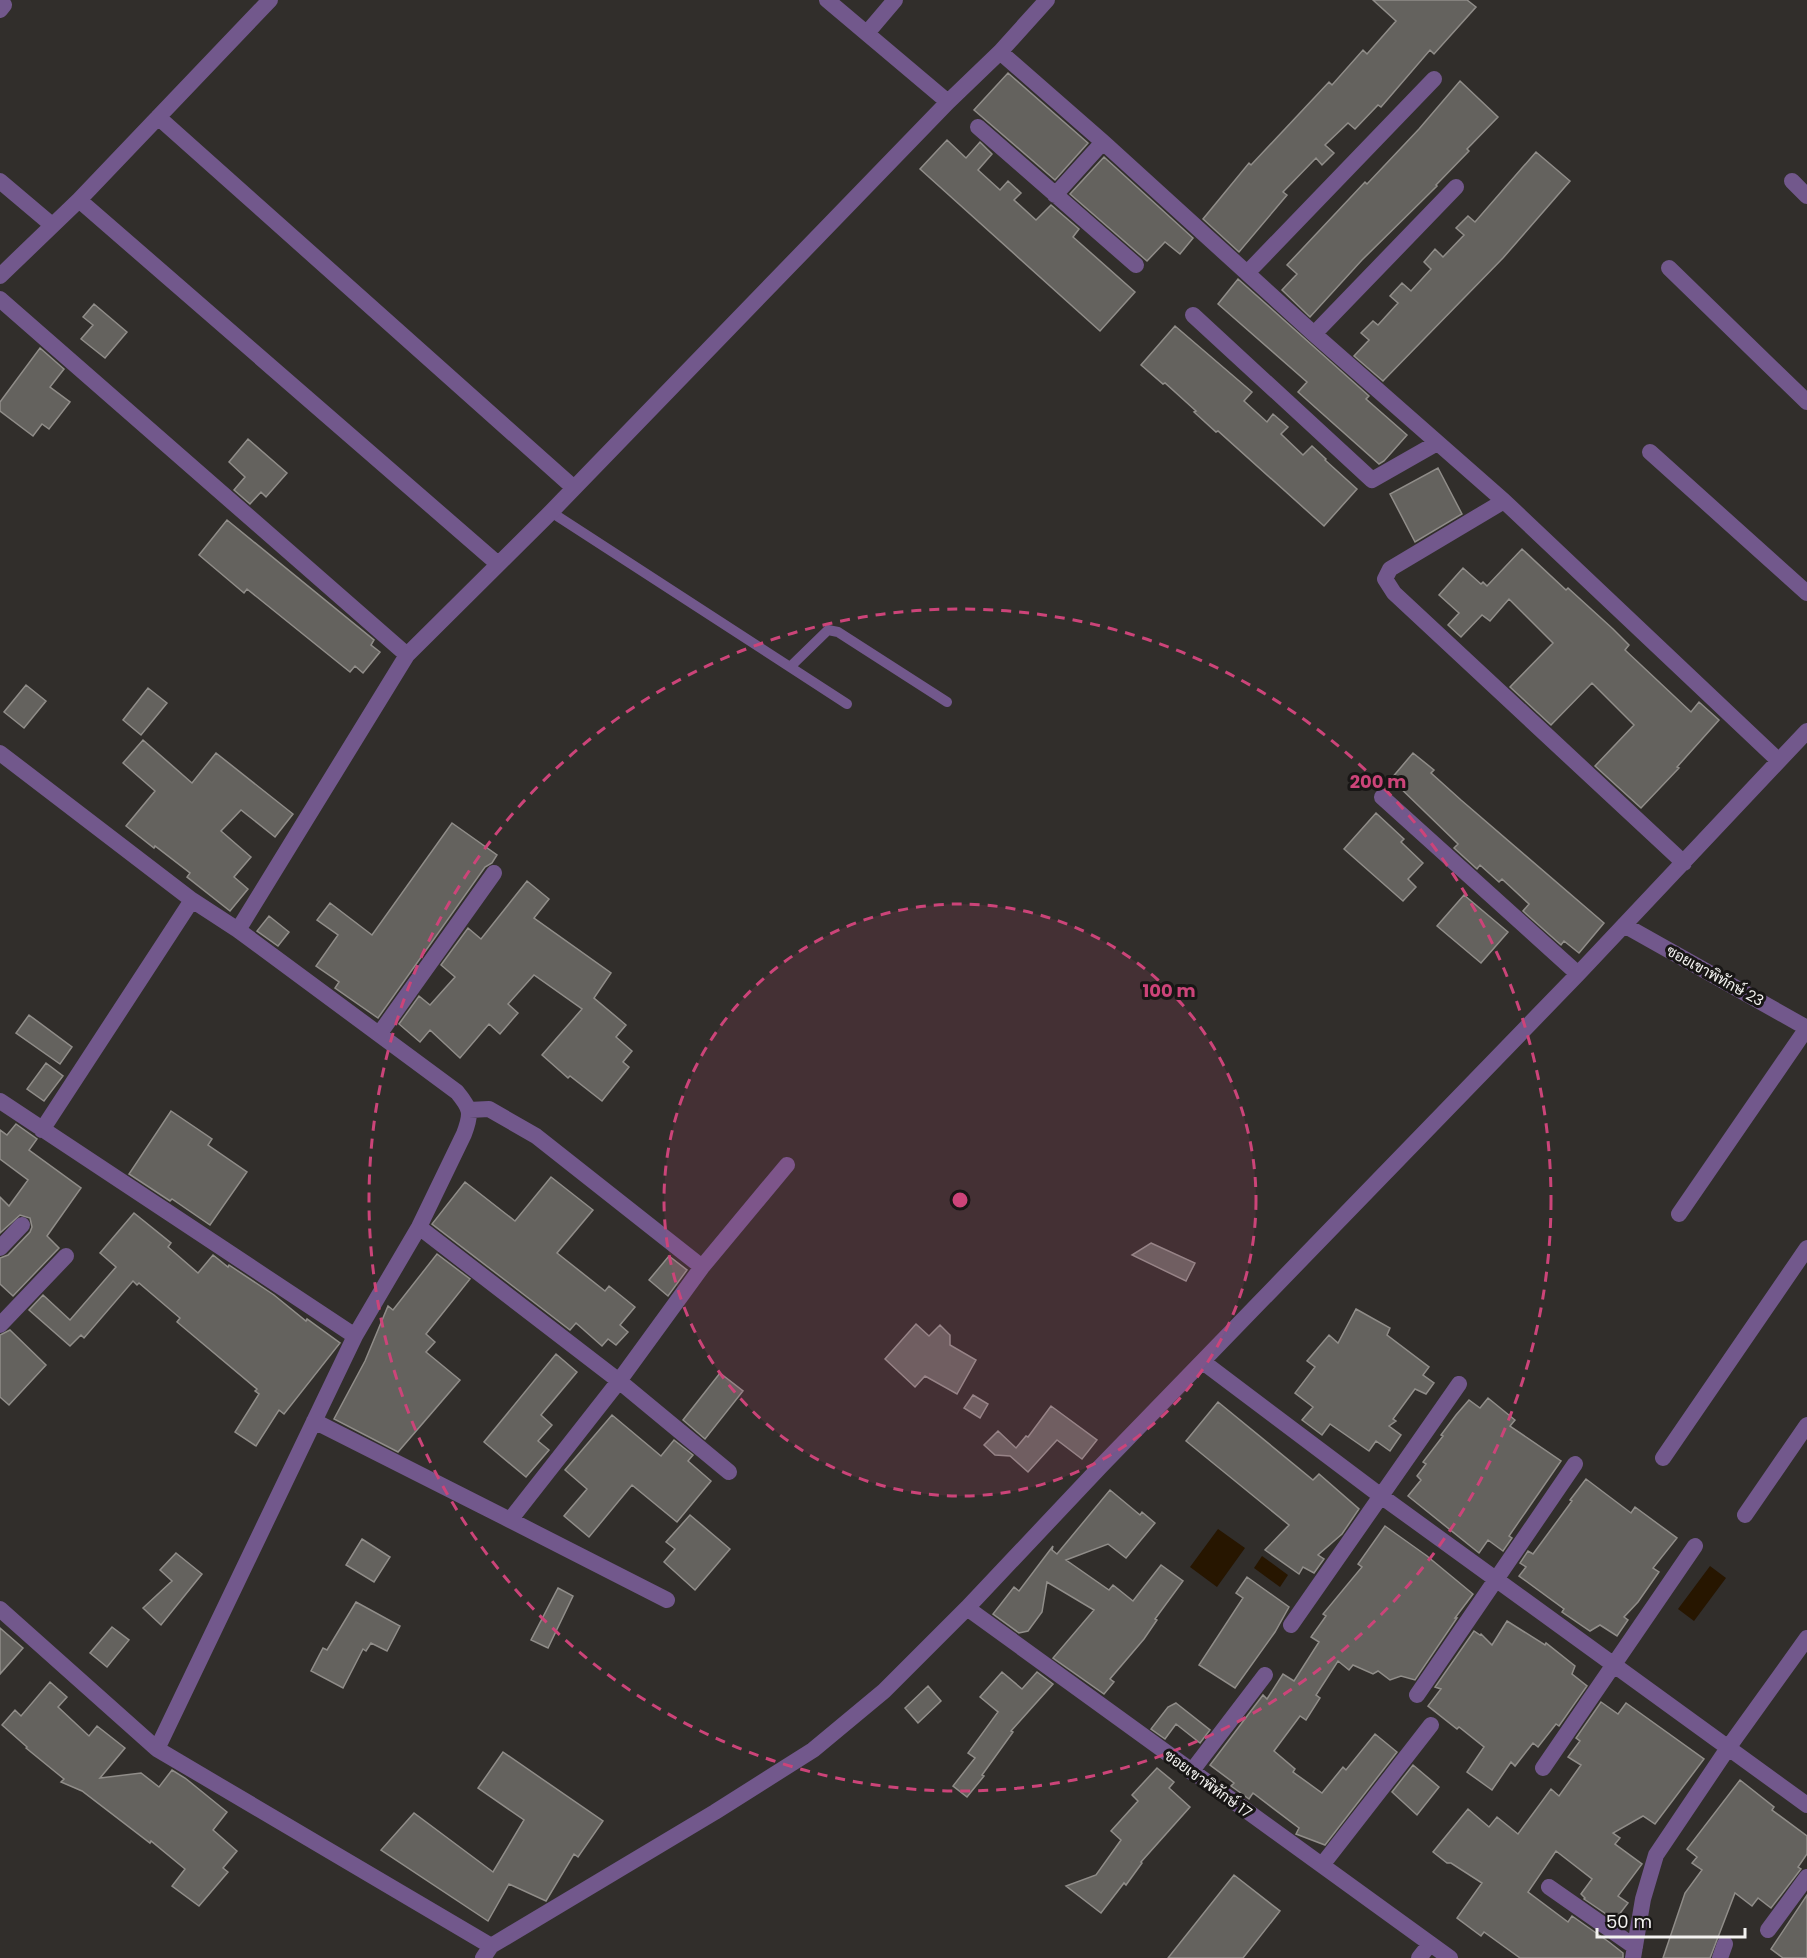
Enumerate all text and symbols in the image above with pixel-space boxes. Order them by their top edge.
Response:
text: 200 m [1350,769,1406,794]
street label: ซอยเขาพิทักษ์ 23 [1663,940,1768,1011]
text: 100 m [1142,978,1196,1003]
centre of rings [950,1190,970,1210]
street label: ซอยเขาพิทักษ์ 17 [1160,1745,1256,1823]
scale bar [1597,1901,1746,1939]
text: 50 m [1606,1909,1652,1934]

